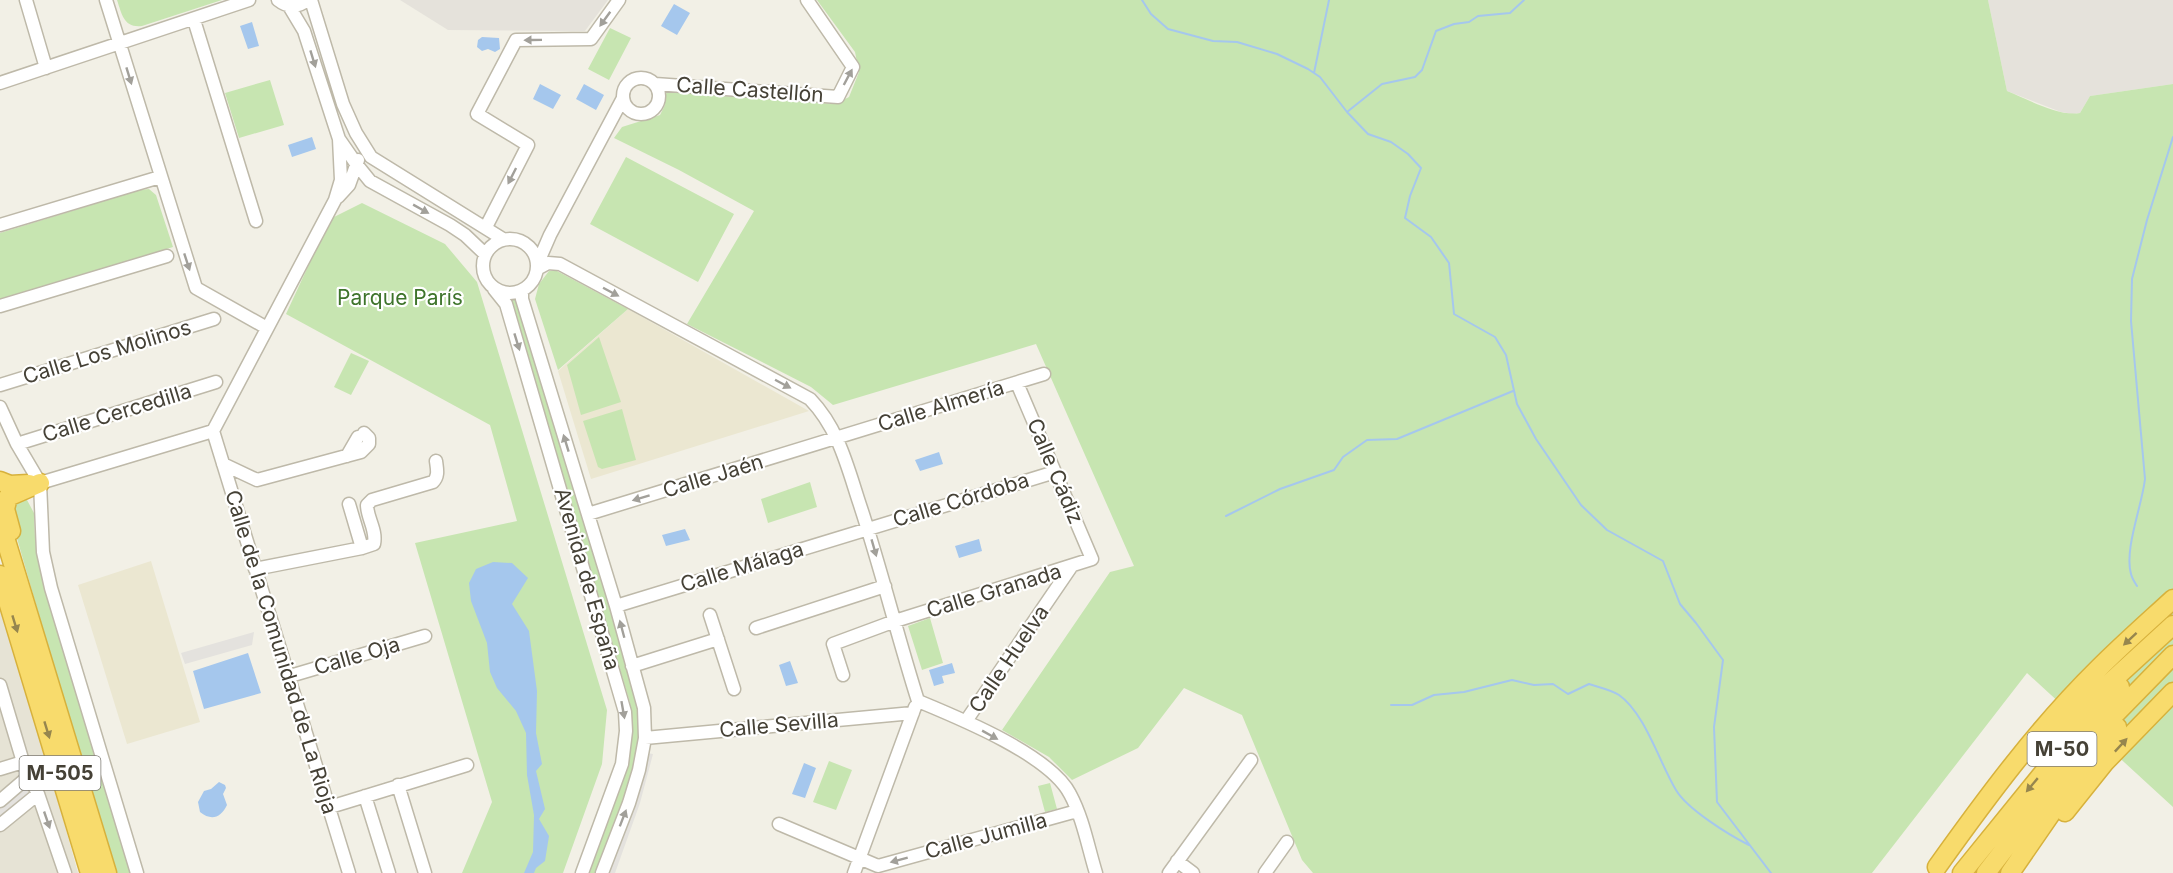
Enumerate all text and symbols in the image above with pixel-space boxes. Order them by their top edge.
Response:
one-way arrow [599,11,611,27]
one-way arrow [523,35,542,44]
one-way arrow [309,50,318,68]
one-way arrow [125,67,134,85]
one-way arrow [843,68,853,85]
street label: Calle Castellón [675,72,825,107]
one-way arrow [507,167,517,184]
one-way arrow [413,204,430,214]
one-way arrow [183,253,193,271]
park label: Parque París [337,285,463,310]
one-way arrow [603,287,620,297]
street label: Calle Los Molinos [20,314,194,389]
one-way arrow [513,333,522,351]
street label: Calle Almería [875,374,1007,437]
street label: Calle Cercedilla [39,378,195,447]
one-way arrow [775,379,792,389]
street label: Calle Cádiz [1022,414,1089,527]
one-way arrow [561,433,570,451]
street label: Calle Jaén [660,448,766,503]
street label: Calle Córdoba [890,467,1032,532]
street label: Avenida de España [549,485,625,673]
street label: Calle de la Comunidad de La Rioja [220,487,343,817]
one-way arrow [632,494,650,503]
street label: Calle Málaga [677,536,807,597]
one-way arrow [870,539,879,557]
street label: Calle Granada [923,558,1064,623]
street label: Calle Huelva [963,600,1054,717]
one-way arrow [11,615,20,633]
one-way arrow [617,620,627,638]
street label: Calle Oja [311,631,403,680]
one-way arrow [2123,632,2138,645]
one-way arrow [619,701,628,720]
street label: Calle Sevilla [718,707,840,742]
one-way arrow [43,721,52,739]
one-way arrow [982,729,999,739]
road number: M-50 [2028,732,2096,766]
one-way arrow [2114,738,2128,753]
road number: M-505 [20,756,100,790]
one-way arrow [2026,777,2039,792]
street label: Calle Jumilla [922,807,1050,864]
one-way arrow [619,809,629,827]
one-way arrow [42,811,52,829]
one-way arrow [890,856,908,865]

